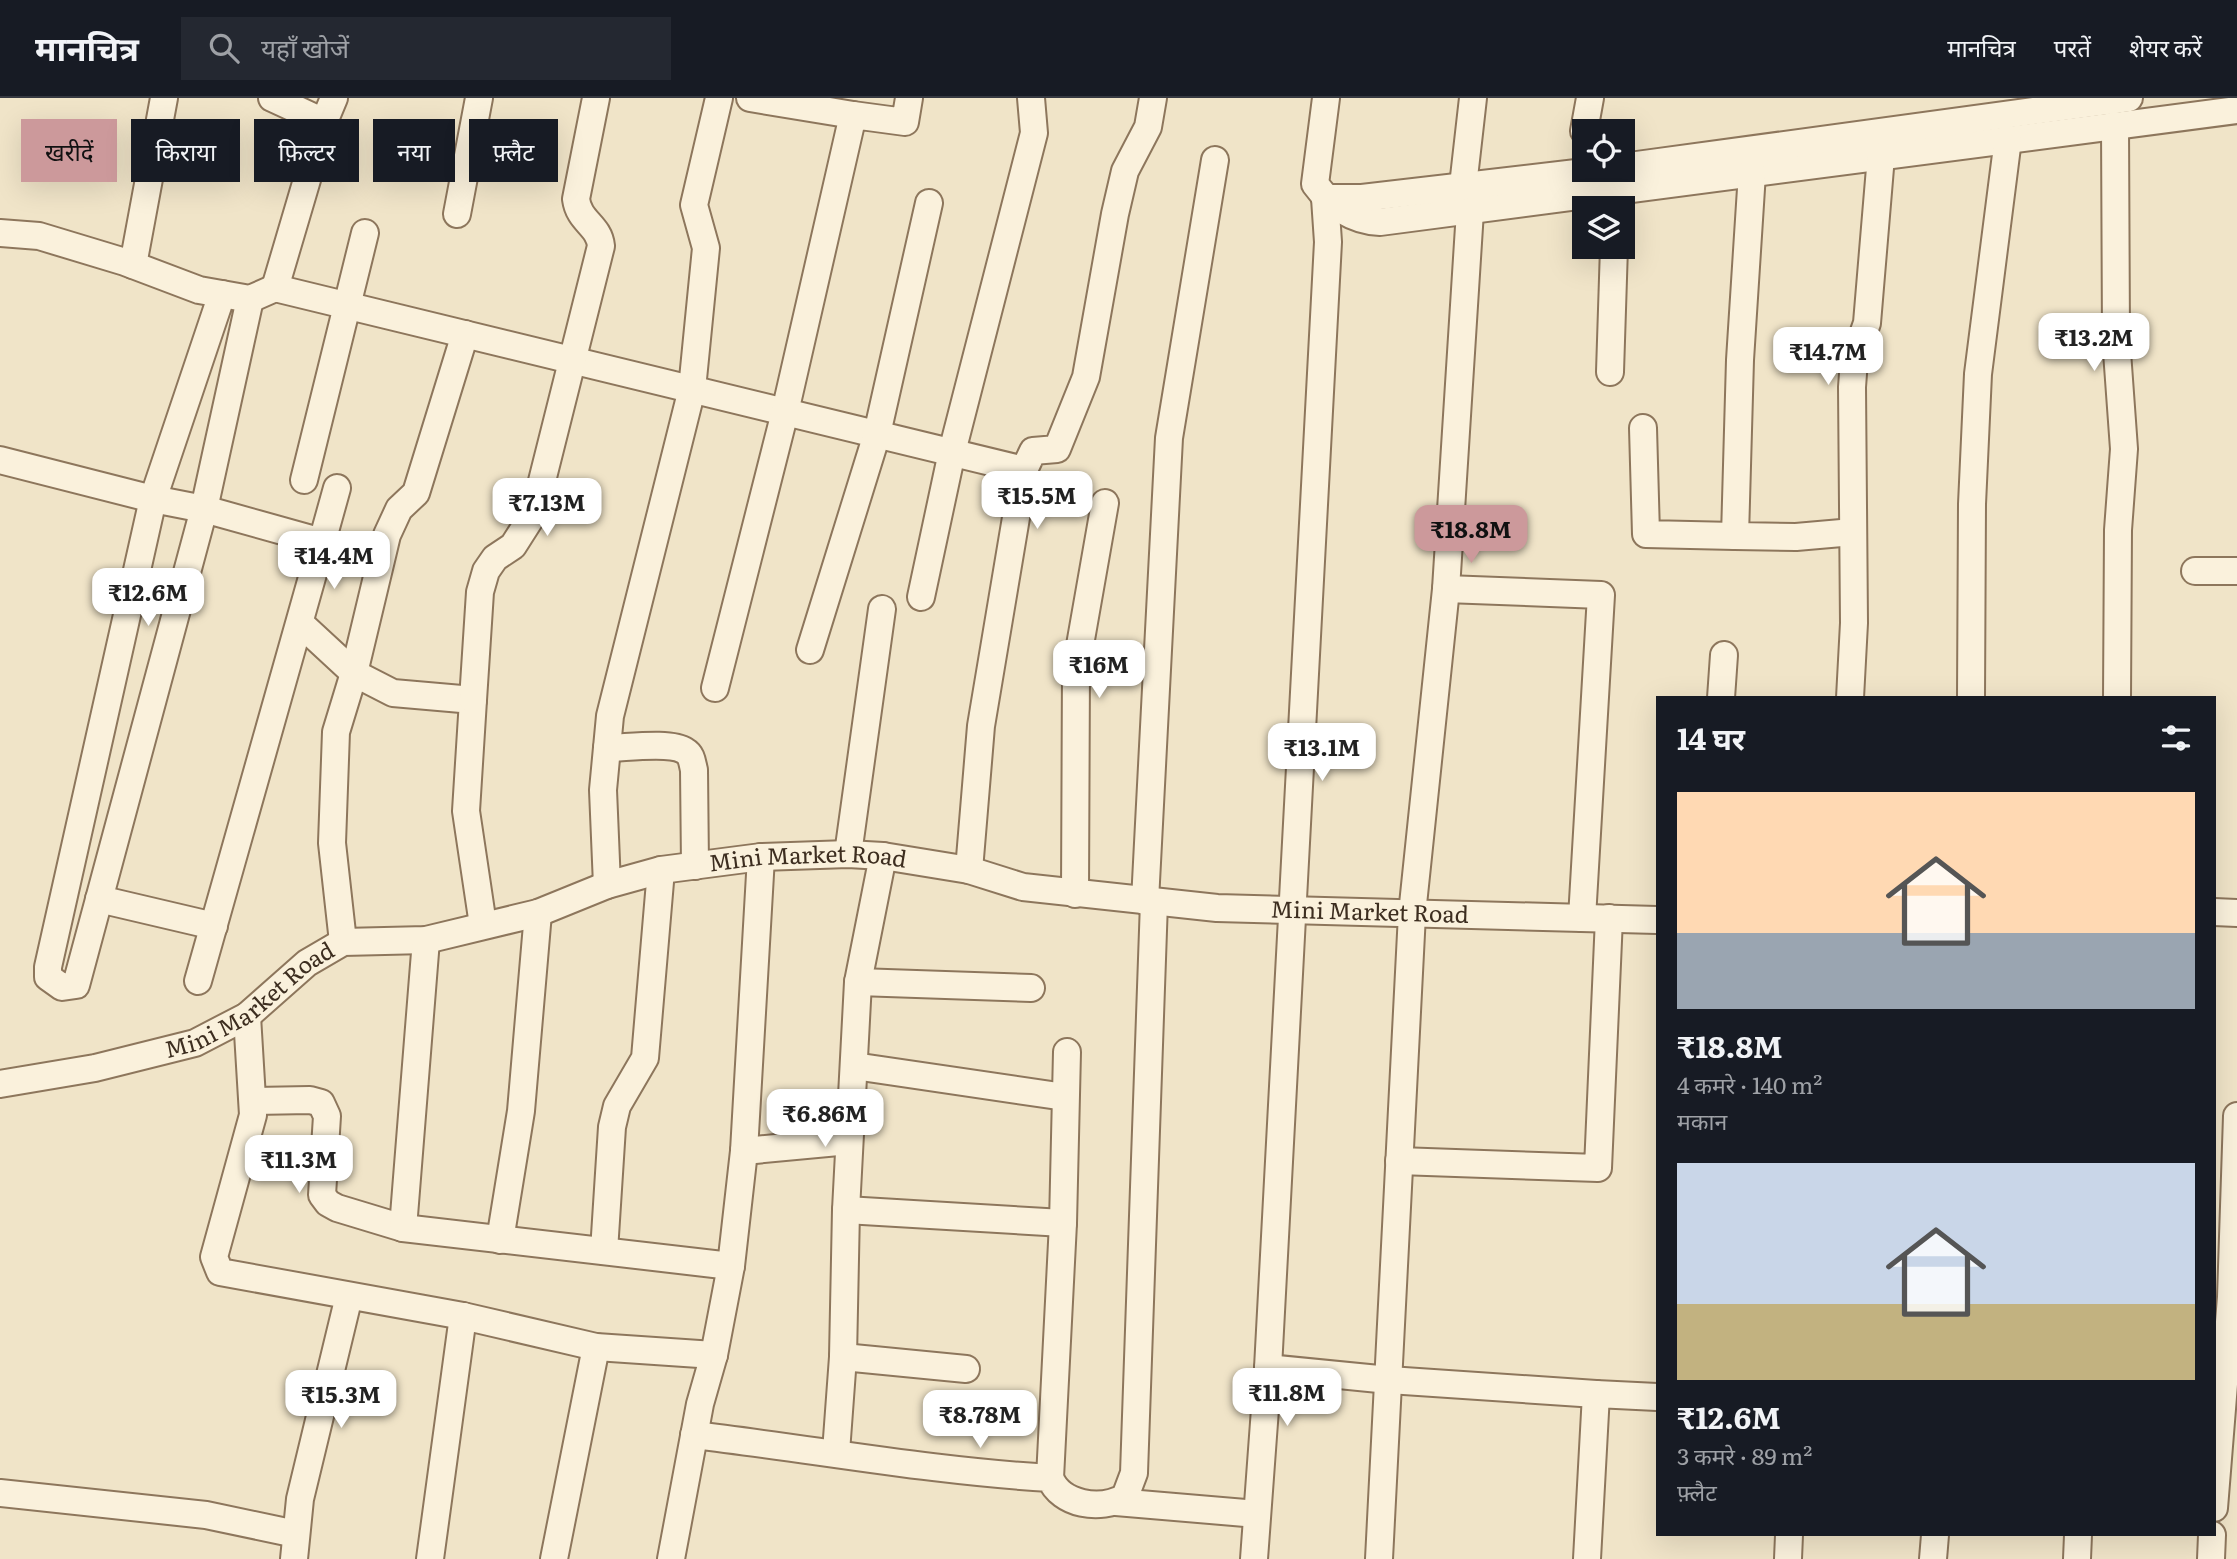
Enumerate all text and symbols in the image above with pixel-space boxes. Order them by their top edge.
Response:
search box [181,17,671,80]
text: मानचित्र [35,22,139,71]
text: यहाँ खोजें [261,27,349,66]
icon: search [205,29,243,67]
text: मानचित्र [1947,29,2016,64]
text: परतें [2054,29,2091,64]
text: शेयर करें [2129,29,2202,64]
chip: खरीदें [21,119,117,182]
chip: किराया [131,119,240,182]
chip: फ़िल्टर [254,119,359,182]
chip: नया [373,119,455,182]
chip: फ़्लैट [469,119,558,182]
map controls [1572,119,1635,259]
button: locate [1572,119,1635,182]
button: layers [1572,196,1635,259]
pin: ₹13.2M [2037,314,2151,373]
text: ₹13.2M [2054,319,2134,353]
pin: ₹14.7M [1771,328,1885,387]
text: ₹14.7M [1789,333,1867,367]
pin: ₹15.5M [980,472,1094,531]
text: ₹15.5M [998,477,1076,511]
pin: ₹7.13M [490,478,604,538]
text: ₹7.13M [509,484,585,518]
pin: ₹18.8M [1414,505,1528,565]
text: ₹18.8M [1430,511,1512,545]
pin: ₹14.4M [277,532,391,591]
text: ₹14.4M [294,537,374,571]
pin: ₹12.6M [91,568,205,628]
text: ₹12.6M [108,574,188,608]
pin: ₹16M [1058,640,1140,700]
text: ₹16M [1069,646,1129,680]
text: 14 घर [1677,715,1745,759]
icon: filters [2157,719,2195,757]
pin: ₹13.1M [1265,724,1379,783]
text: ₹13.1M [1284,729,1360,763]
street label: Mini Market Road [706,835,909,879]
icon: home [1873,838,1999,964]
street label: Mini Market Road [1270,890,1469,930]
street label: Mini Market Road [161,932,340,1065]
text: ₹18.8M [1677,1023,1783,1067]
text: 4 कमरे · 140 m² [1677,1067,1822,1101]
pin: ₹6.86M [768,1090,882,1149]
text: ₹6.86M [783,1095,867,1129]
text: मकान [1677,1103,1727,1137]
pin: ₹11.3M [242,1136,356,1195]
text: ₹11.3M [261,1141,337,1175]
icon: home [1873,1209,1999,1335]
pin: ₹11.8M [1230,1368,1344,1428]
pin: ₹15.3M [284,1370,398,1430]
text: ₹11.8M [1248,1374,1326,1408]
text: ₹15.3M [301,1376,381,1410]
pin: ₹8.78M [923,1390,1037,1450]
text: ₹12.6M [1677,1394,1781,1438]
text: ₹8.78M [939,1396,1021,1430]
text: 3 कमरे · 89 m² [1677,1438,1813,1472]
text: फ़्लैट [1677,1474,1717,1508]

